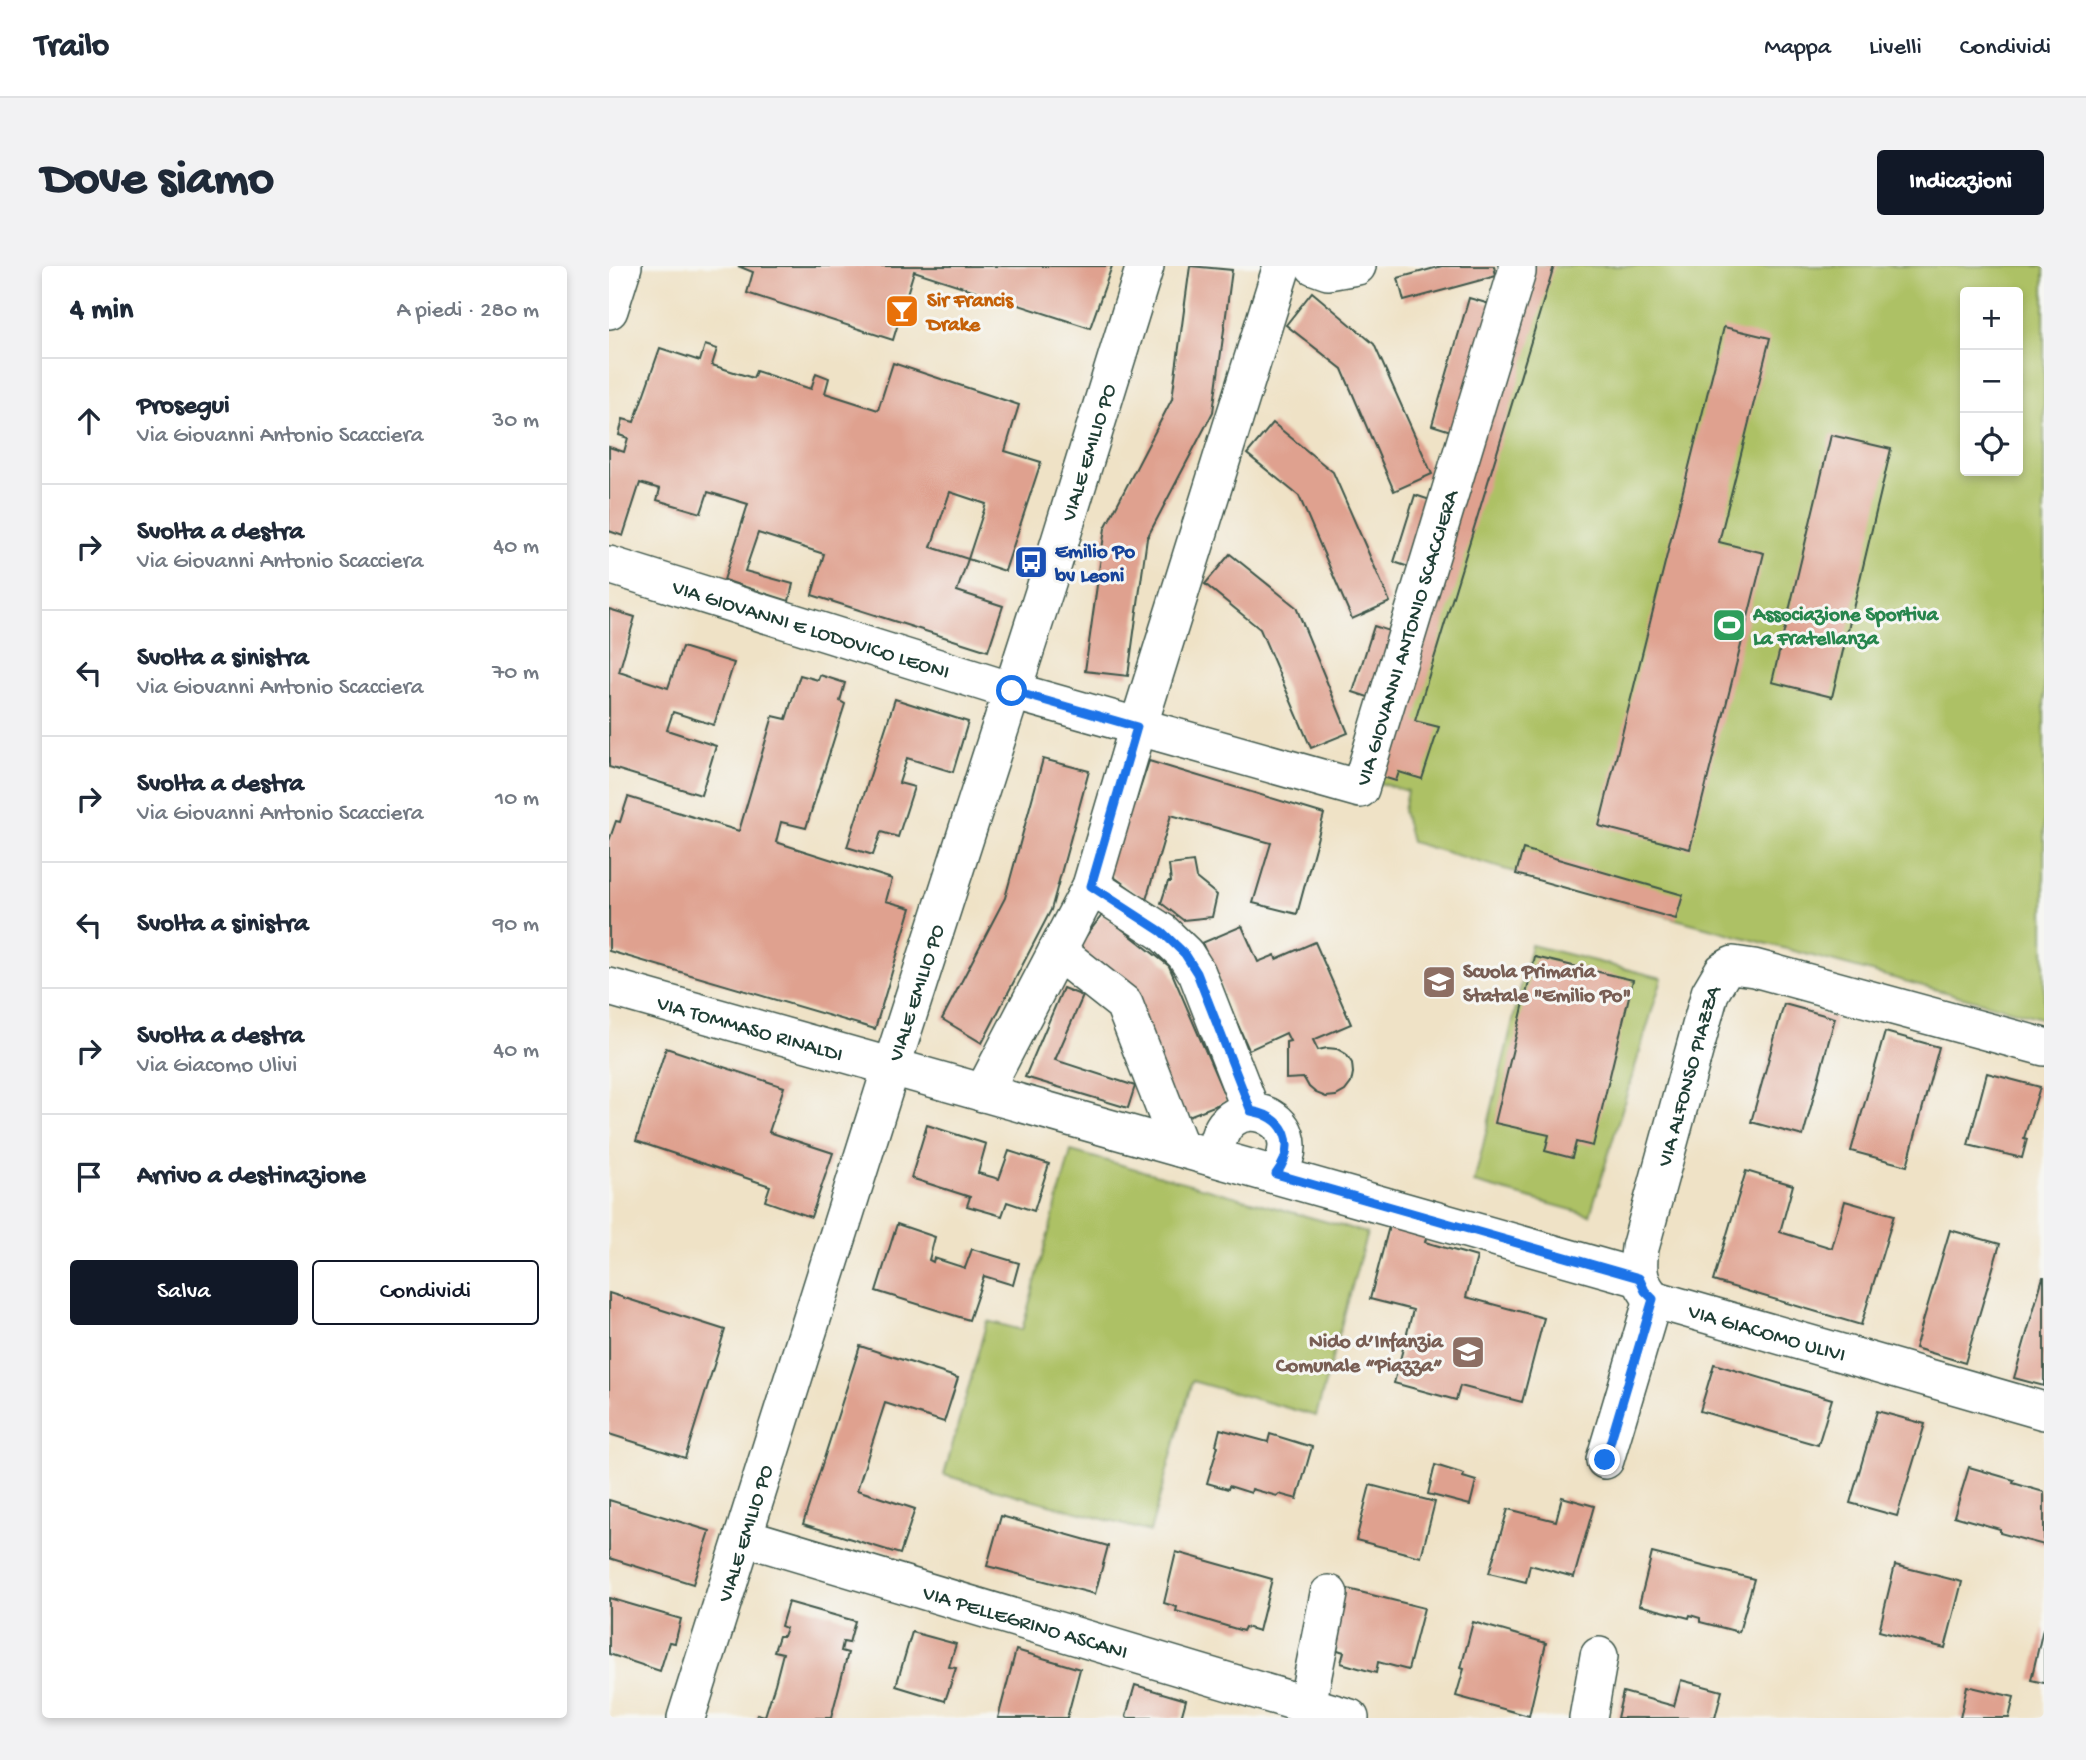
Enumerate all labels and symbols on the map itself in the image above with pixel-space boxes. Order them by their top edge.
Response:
place label: Sir Francis Drake [925,290,1014,339]
bar icon: Sir Francis Drake [883,292,921,330]
street label: VIALE EMILIO PO [1058,381,1124,526]
street label: VIA GIOVANNI ANTONIO SCACCIERA [1352,486,1466,790]
place label: Emilio Po bv Leoni [1054,541,1135,590]
bus stop icon: Emilio Po bv Leoni [1012,543,1050,581]
street label: VIA GIOVANNI E LODOVICO LEONI [668,576,952,687]
place label: Associazione Sportiva La Fratellanza [1752,604,1939,653]
sports icon: Associazione Sportiva La Fratellanza [1710,606,1748,644]
route start [996,675,1027,706]
street label: VIALE EMILIO PO [885,922,952,1066]
place label: Scuola Primaria Statale "Emilio Po" [1463,961,1631,1010]
school or university icon: Scuola Primaria Statale "Emilio Po" [1420,963,1458,1001]
street label: VIA ALFONSO PIAZZA [1654,980,1729,1171]
street label: VIA TOMMASO RINALDI [652,992,845,1069]
street label: VIA GIACOMO ULIVI [1684,1300,1848,1370]
place label: Nido d’Infanzia Comunale “Piazza” [1275,1331,1444,1380]
school or university icon: Nido d’Infanzia Comunale “Piazza” [1449,1333,1487,1371]
route end [1589,1444,1620,1475]
street label: VIALE EMILIO PO [714,1462,781,1607]
street label: VIA PELLEGRINO ASCANI [918,1582,1130,1667]

